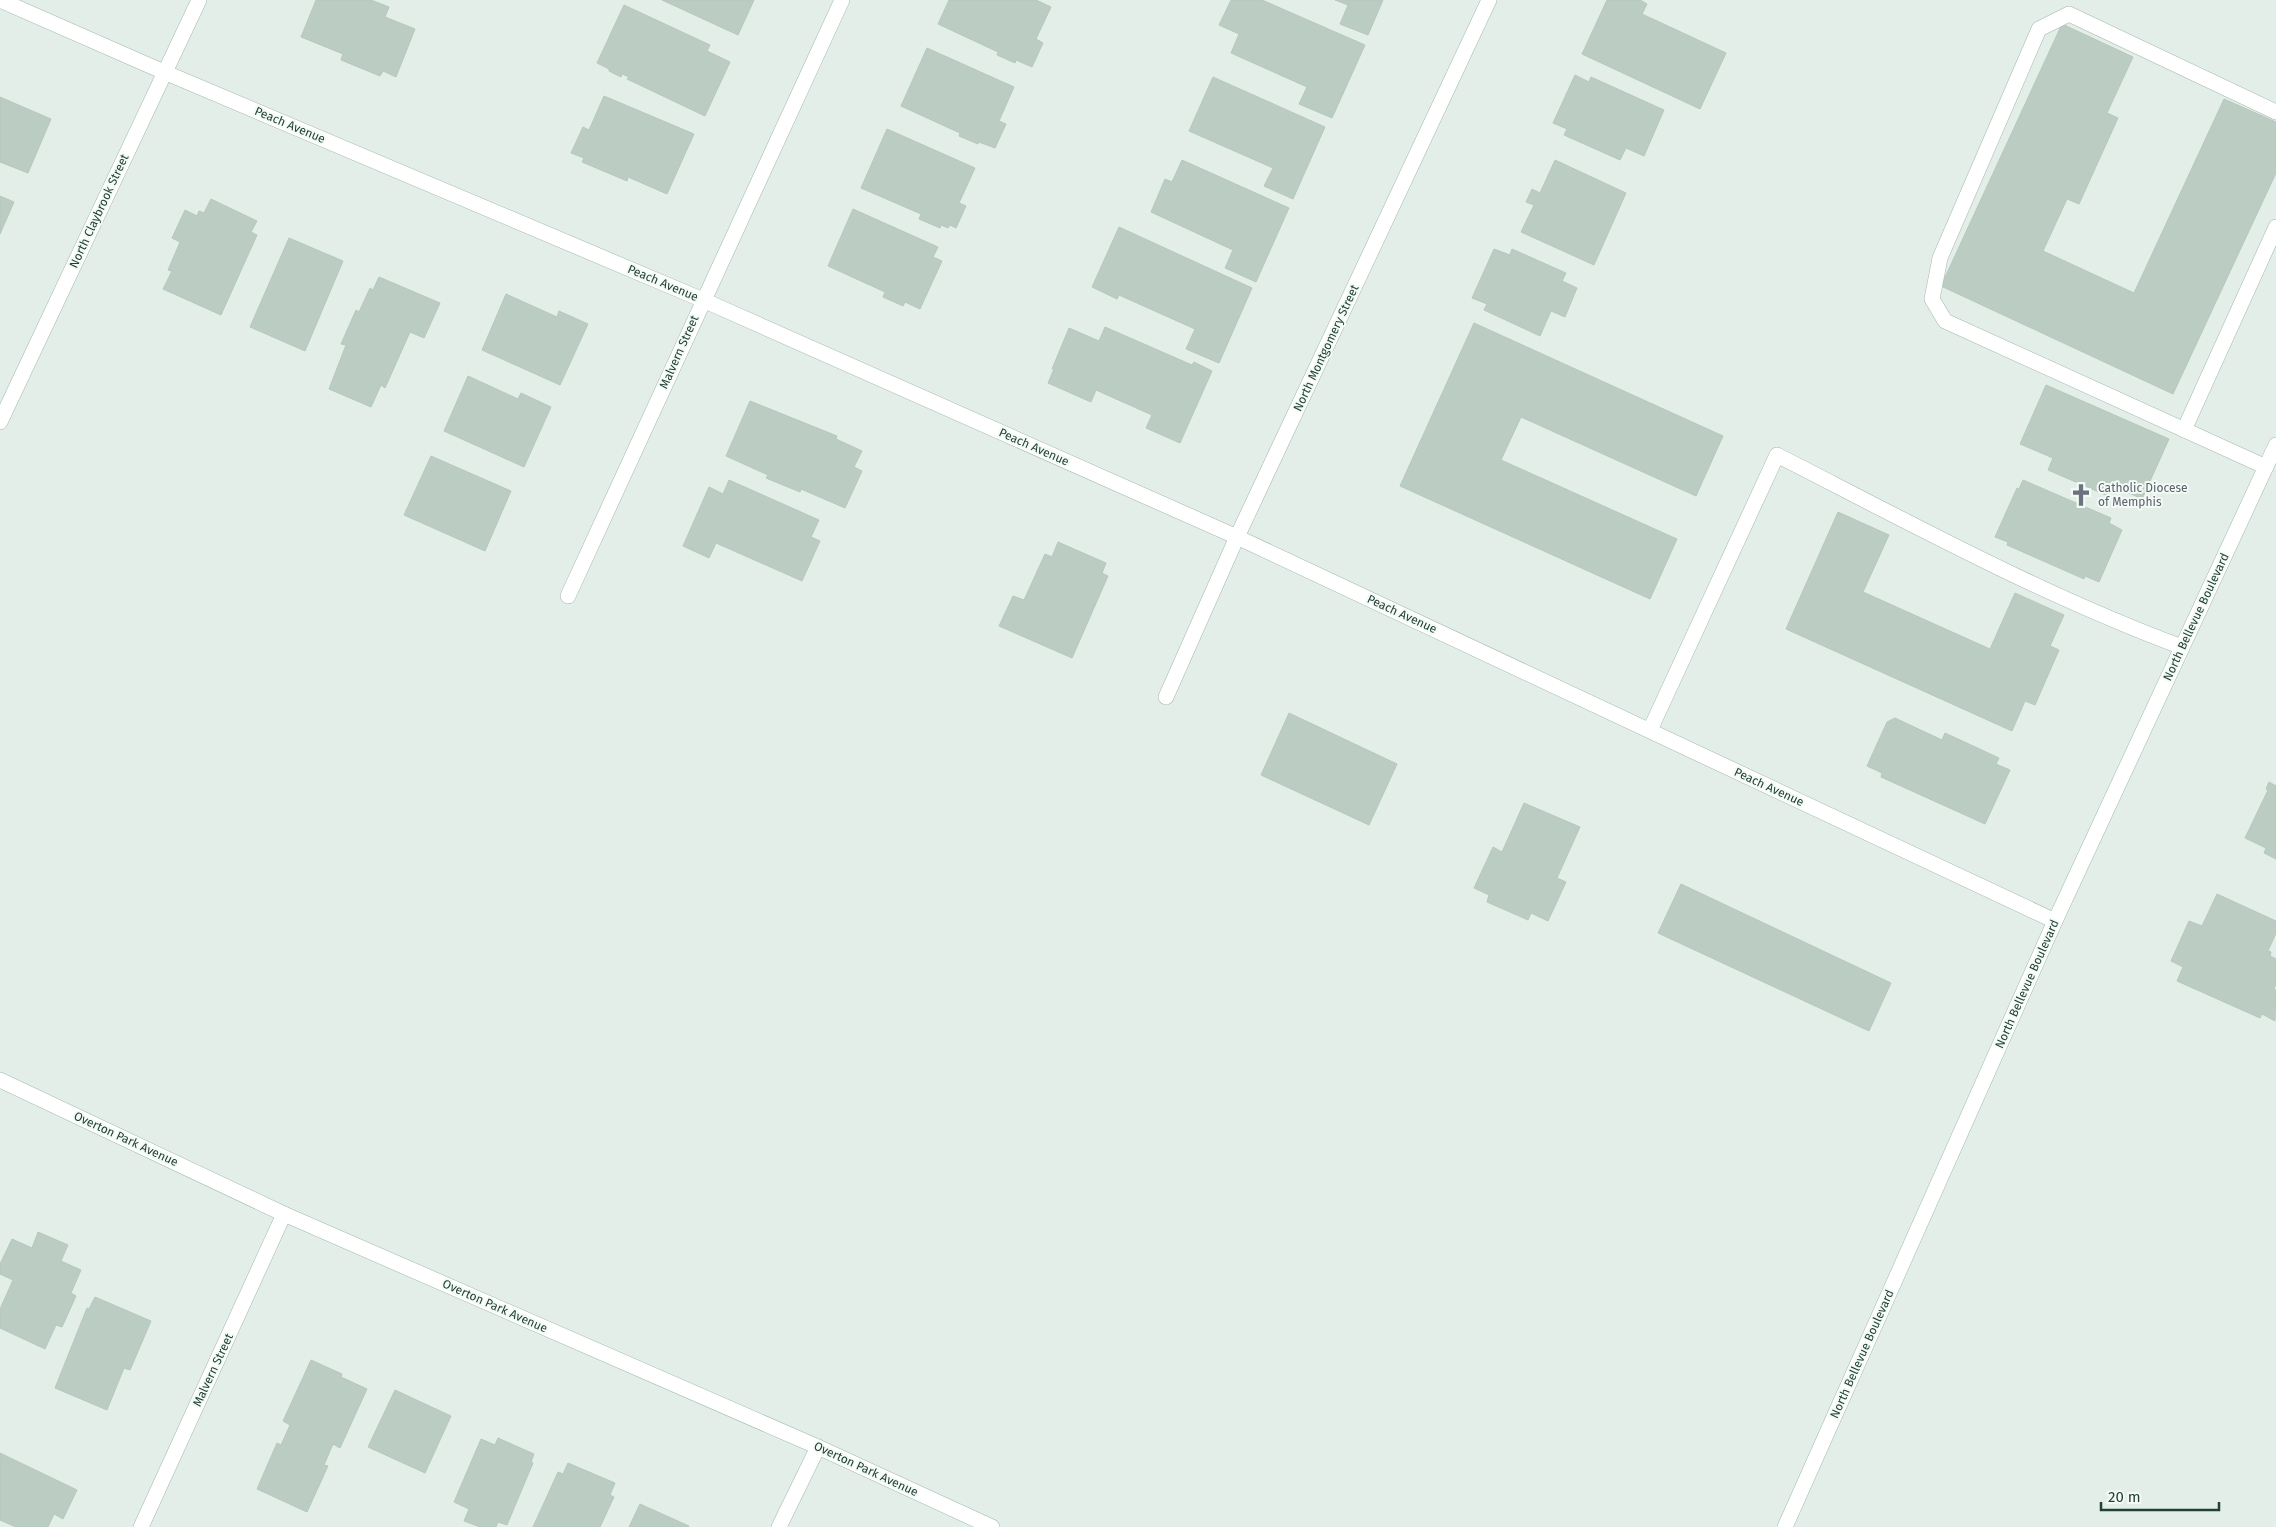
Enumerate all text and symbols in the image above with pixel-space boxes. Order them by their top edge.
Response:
street label: Peach Avenue [253,104,327,146]
street label: North Claybrook Street [66,151,132,270]
street label: Peach Avenue [626,262,700,304]
street label: North Montgomery Street [1290,282,1362,414]
street label: Malvern Street [657,312,702,391]
street label: Peach Avenue [997,425,1071,469]
place label: Catholic Diocese of Memphis [2098,481,2188,509]
church icon: Catholic Diocese of Memphis [2068,482,2094,508]
street label: North Bellevue Boulevard [2160,551,2232,683]
street label: Peach Avenue [1365,592,1439,636]
street label: Peach Avenue [1732,765,1806,809]
street label: North Bellevue Boulevard [1992,918,2062,1050]
street label: Overton Park Avenue [72,1109,180,1169]
street label: Overton Park Avenue [440,1277,550,1335]
street label: North Bellevue Boulevard [1827,1288,1897,1420]
street label: Malvern Street [190,1331,236,1409]
street label: Overton Park Avenue [812,1439,920,1499]
scale bar [2101,1480,2218,1512]
text: 20 m [2108,1488,2141,1506]

